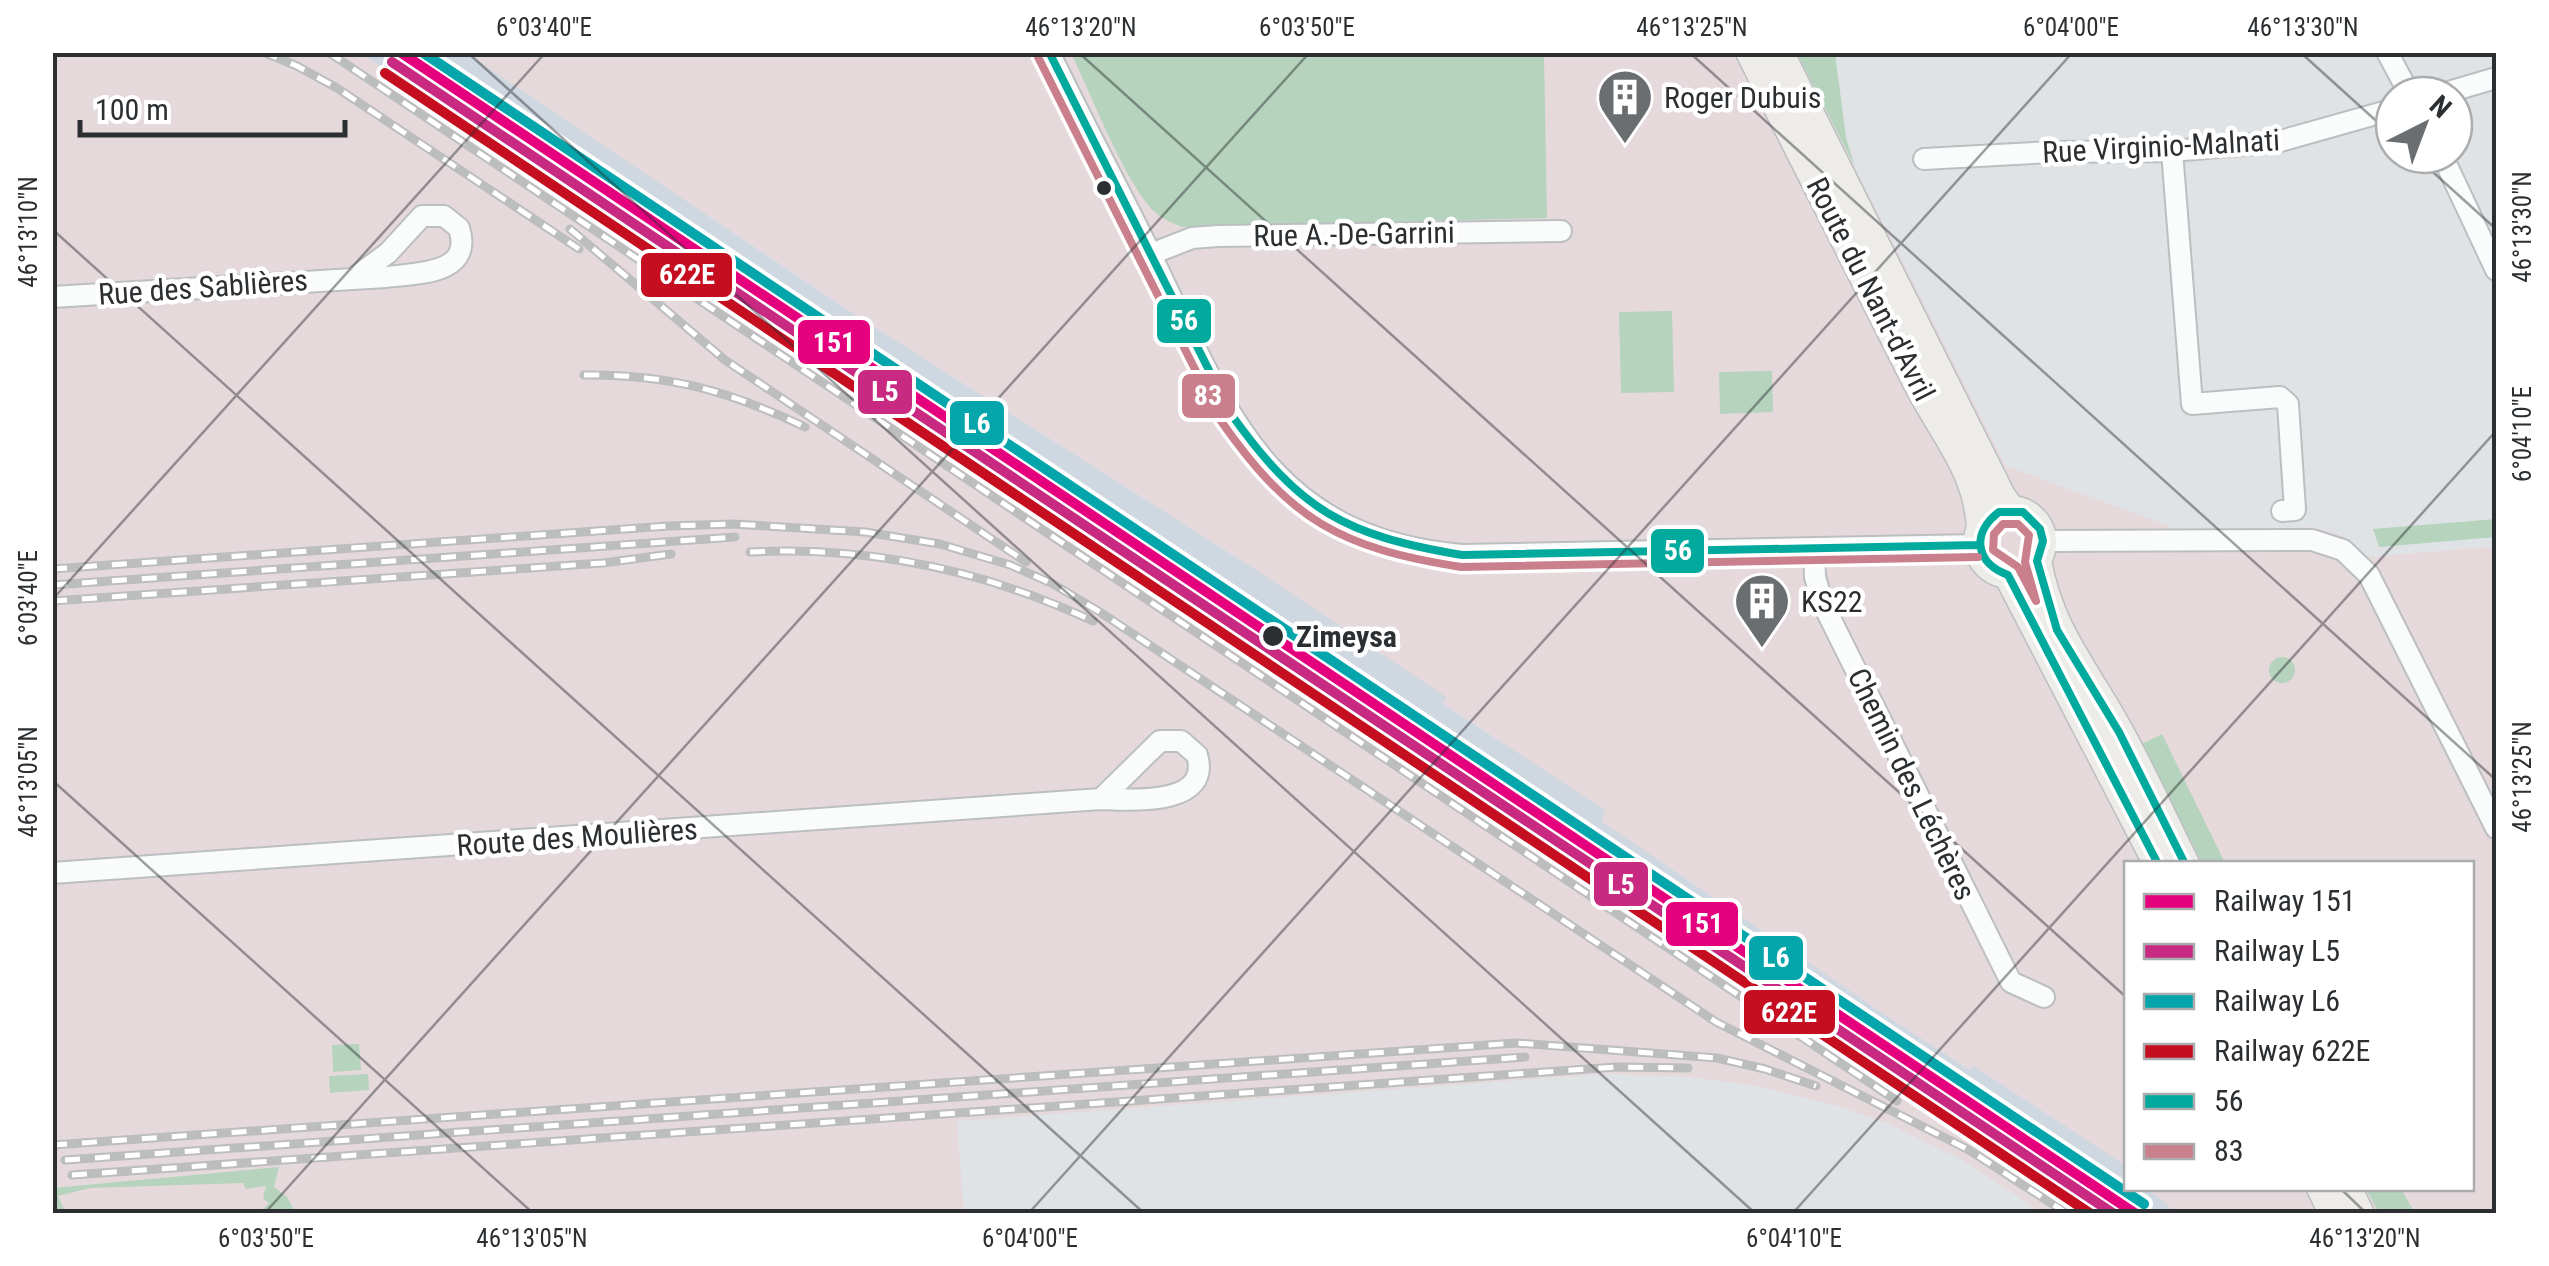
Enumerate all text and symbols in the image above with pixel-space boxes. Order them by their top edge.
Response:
text: 6°03'40"E [496,13,592,42]
text: 46°13'20"N [1025,13,1137,42]
text: 6°03'50"E [1259,13,1355,42]
text: 46°13'25"N [1636,13,1748,42]
text: 6°04'00"E [2023,13,2119,42]
text: 46°13'30"N [2247,13,2359,42]
building icon: Roger Dubuis [1595,67,1655,146]
scale bar [80,75,345,137]
north arrow [2374,75,2474,175]
place label: Roger Dubuis [1664,80,1821,115]
text: N [2423,89,2458,125]
text: 100 m [95,92,169,127]
street label: Rue Virginio-Malnati [2041,122,2281,170]
street label: Route du Nant-d'Avril [1800,171,1942,407]
text: 46°13'30"N [2508,171,2537,283]
text: 46°13'10"N [14,176,43,288]
unlabelled marker [1094,178,1114,198]
street label: Rue A.-De-Garrini [1253,215,1455,253]
line badge: 622E [639,251,734,299]
text: 622E [659,258,715,291]
street label: Rue des Sablières [97,262,309,312]
line badge: 56 [1155,297,1213,345]
text: 56 [1170,304,1198,337]
line badge: 151 [796,318,872,366]
text: 151 [813,326,855,359]
line badge: L5 [856,368,914,416]
line badge: 83 [1180,372,1237,420]
text: L5 [871,375,899,408]
text: 83 [1194,379,1222,412]
text: 6°04'10"E [2508,386,2537,482]
line badge: L6 [948,399,1006,447]
text: L6 [963,407,991,440]
line badge: 56 [1649,527,1706,575]
text: 56 [1664,534,1692,567]
text: 6°03'40"E [14,550,43,646]
building icon: KS22 [1732,571,1792,650]
place label: KS22 [1801,584,1863,619]
place label: Zimeysa [1296,619,1397,654]
marker: Zimeysa [1260,623,1286,649]
street label: Chemin des Léchères [1841,662,1983,906]
text: 46°13'25"N [2508,721,2537,833]
text: 46°13'05"N [14,726,43,838]
street label: Route des Moulières [455,811,699,863]
line badge: L5 [1592,860,1650,908]
legend [2124,861,2474,1191]
text: L5 [1607,868,1635,901]
text: Railway 151 [2214,883,2356,918]
line badge: 151 [1664,900,1740,948]
text: 151 [1681,907,1723,940]
text: Railway L5 [2214,933,2340,968]
line badge: L6 [1747,934,1805,982]
text: L6 [1762,941,1790,974]
text: Railway L6 [2214,983,2340,1018]
line badge: 622E [1742,988,1837,1036]
text: 622E [1761,996,1817,1029]
text: Railway 622E [2214,1033,2370,1068]
text: 56 [2214,1083,2244,1118]
text: 83 [2214,1133,2244,1168]
text: 6°03'50"E [218,1224,314,1253]
text: 46°13'05"N [476,1224,588,1253]
text: 6°04'00"E [982,1224,1078,1253]
text: 6°04'10"E [1746,1224,1842,1253]
text: 46°13'20"N [2309,1224,2421,1253]

